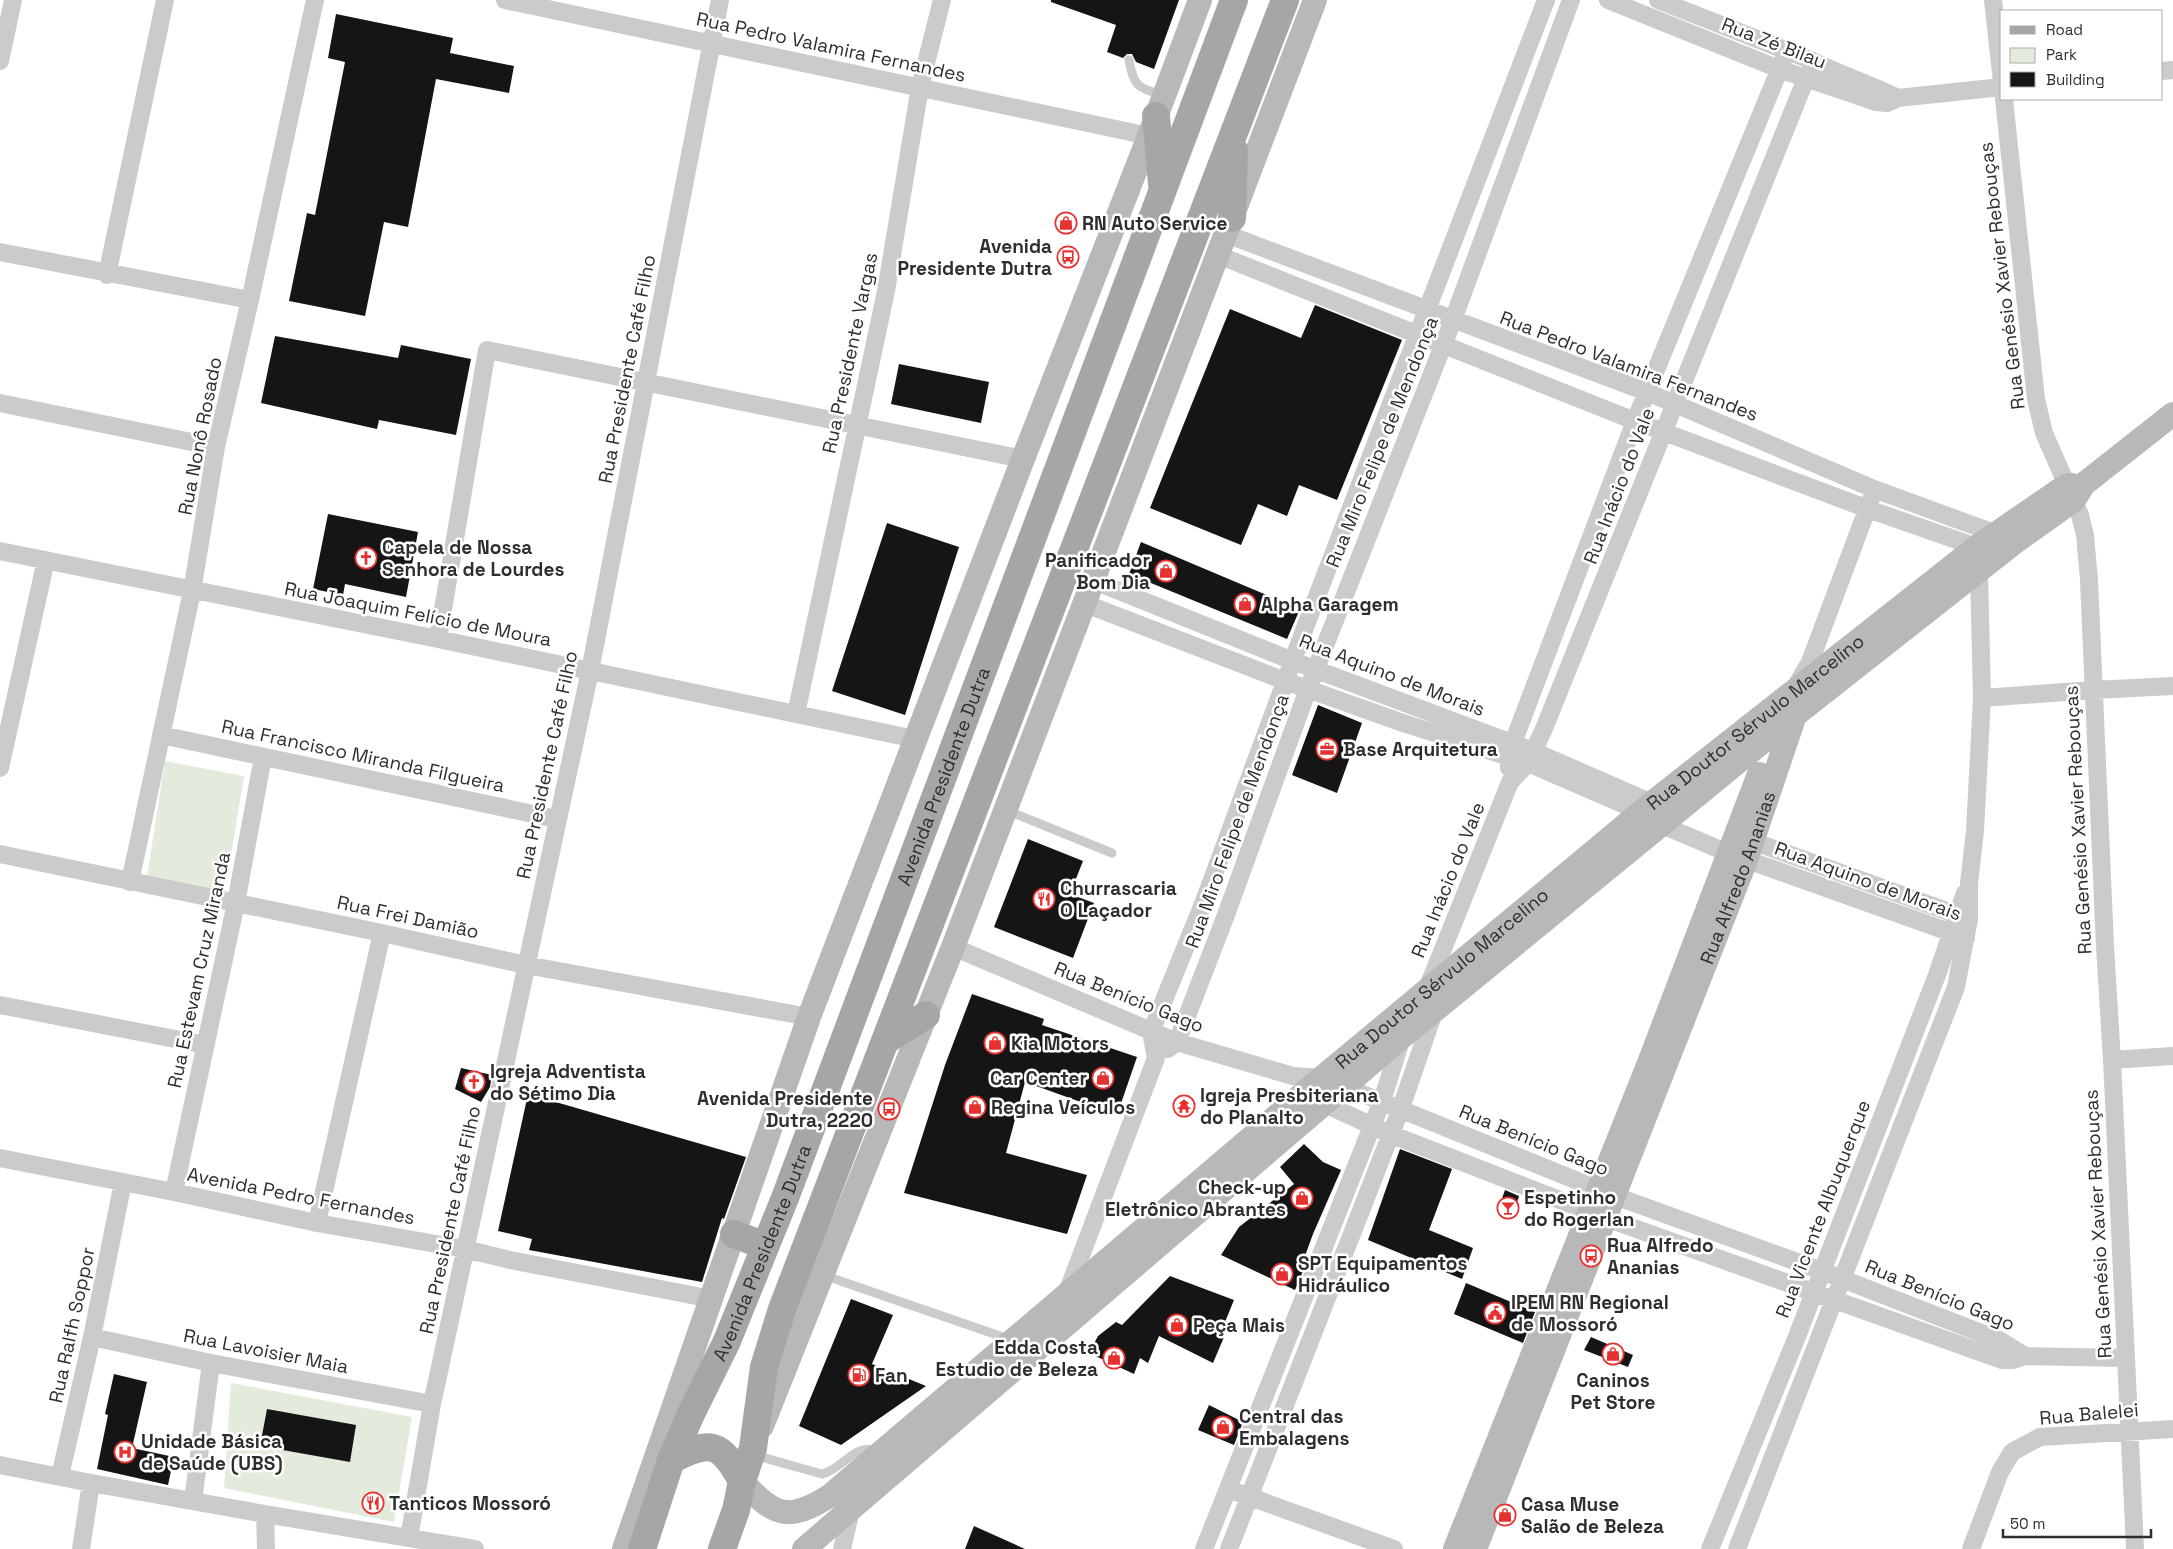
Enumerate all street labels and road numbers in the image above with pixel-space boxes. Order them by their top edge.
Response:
street label: Rua Pedro Valamira Fernandes [694,6,968,88]
street label: Rua Zé Bilau [1718,12,1830,74]
street label: Rua Genésio Xavier Rebouças [1973,141,2031,411]
street label: Rua Presidente Vargas [817,250,883,456]
street label: Rua Presidente Café Filho [593,252,661,486]
street label: Rua Pedro Valamira Fernandes [1496,305,1762,427]
street label: Rua Miro Felipe de Mendonça [1320,313,1444,571]
street label: Rua Nonô Rosado [172,355,228,517]
street label: Rua Inácio do Vale [1578,404,1660,568]
street label: Rua Joaquim Felício de Moura [282,576,554,652]
street label: Rua Aquino de Morais [1296,628,1488,722]
street label: Rua Doutor Sérvulo Marcelino [1641,628,1869,815]
street label: Rua Presidente Café Filho [511,649,583,881]
street label: Avenida Presidente Dutra [891,663,995,889]
street label: Rua Genésio Xavier Rebouças [2058,685,2098,955]
street label: Rua Miro Felipe de Mendonça [1179,690,1295,951]
street label: Rua Francisco Miranda Filgueira [219,714,507,798]
street label: Rua Alfredo Ananias [1694,788,1781,968]
street label: Rua Inácio do Vale [1405,799,1491,961]
street label: Rua Aquino de Morais [1771,836,1965,926]
street label: Rua Estevam Cruz Miranda [162,850,236,1090]
street label: Rua Doutor Sérvulo Marcelino [1330,882,1554,1074]
street label: Rua Frei Damião [335,890,481,944]
street label: Rua Benício Gago [1050,956,1208,1038]
street label: Rua Genésio Xavier Rebouças [2078,1089,2118,1359]
street label: Rua Vicente Albuquerque [1770,1097,1876,1321]
street label: Rua Benício Gago [1455,1099,1613,1181]
street label: Rua Presidente Café Filho [414,1104,486,1336]
street label: Avenida Presidente Dutra [707,1141,816,1365]
street label: Avenida Pedro Fernandes [185,1162,417,1230]
street label: Rua Ralfh Soppor [43,1245,101,1405]
street label: Rua Benício Gago [1861,1254,2019,1336]
street label: Rua Lavoisier Maia [181,1323,351,1379]
street label: Rua Balelei [2038,1397,2140,1431]

